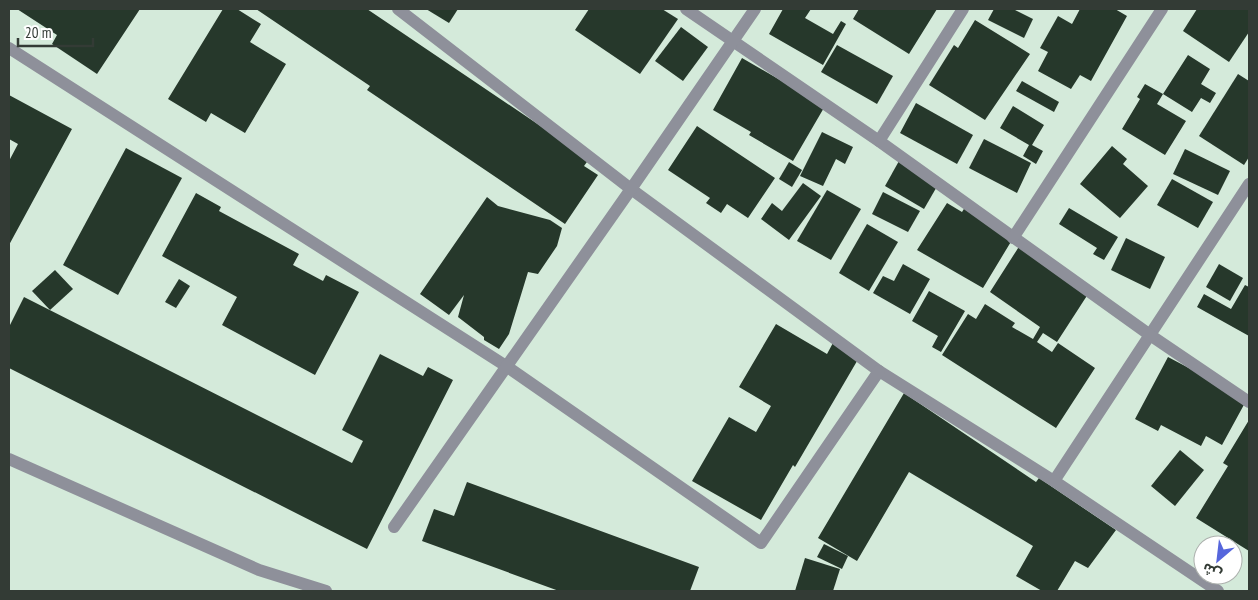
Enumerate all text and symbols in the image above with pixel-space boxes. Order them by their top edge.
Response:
scale bar [18,15,92,47]
text: 20 m [25,23,51,42]
north arrow [1193,535,1243,585]
text: ش [1199,559,1225,584]

